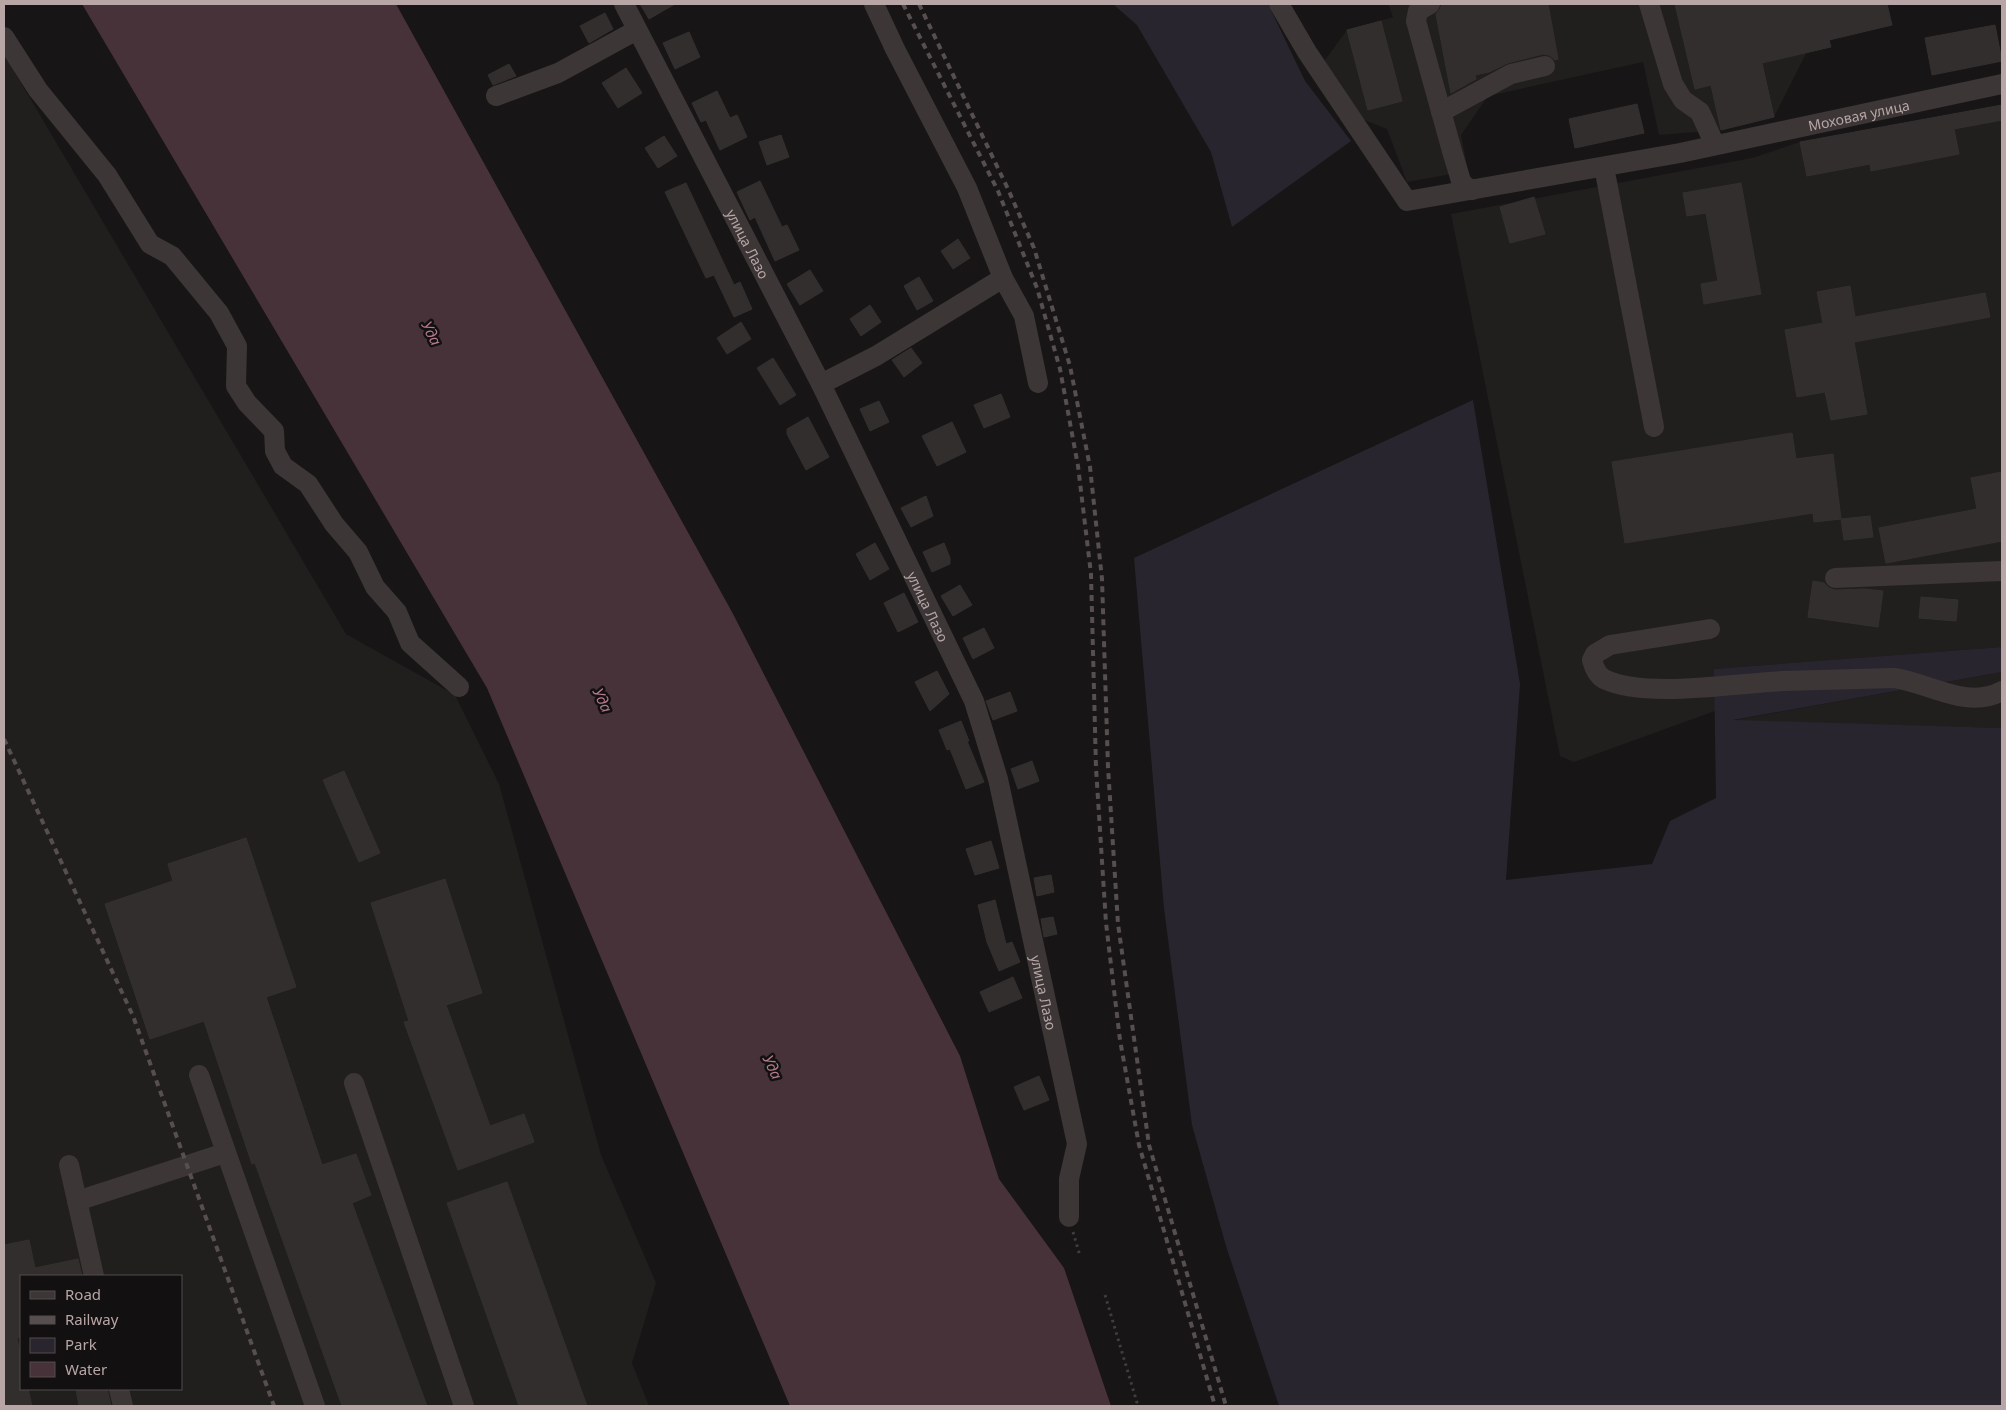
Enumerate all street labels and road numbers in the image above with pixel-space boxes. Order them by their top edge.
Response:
street label: Моховая улица [1806,95,1911,135]
street label: улица Лазо [722,206,774,282]
street label: улица Лазо [903,568,953,645]
street label: улица Лазо [1027,953,1062,1032]

